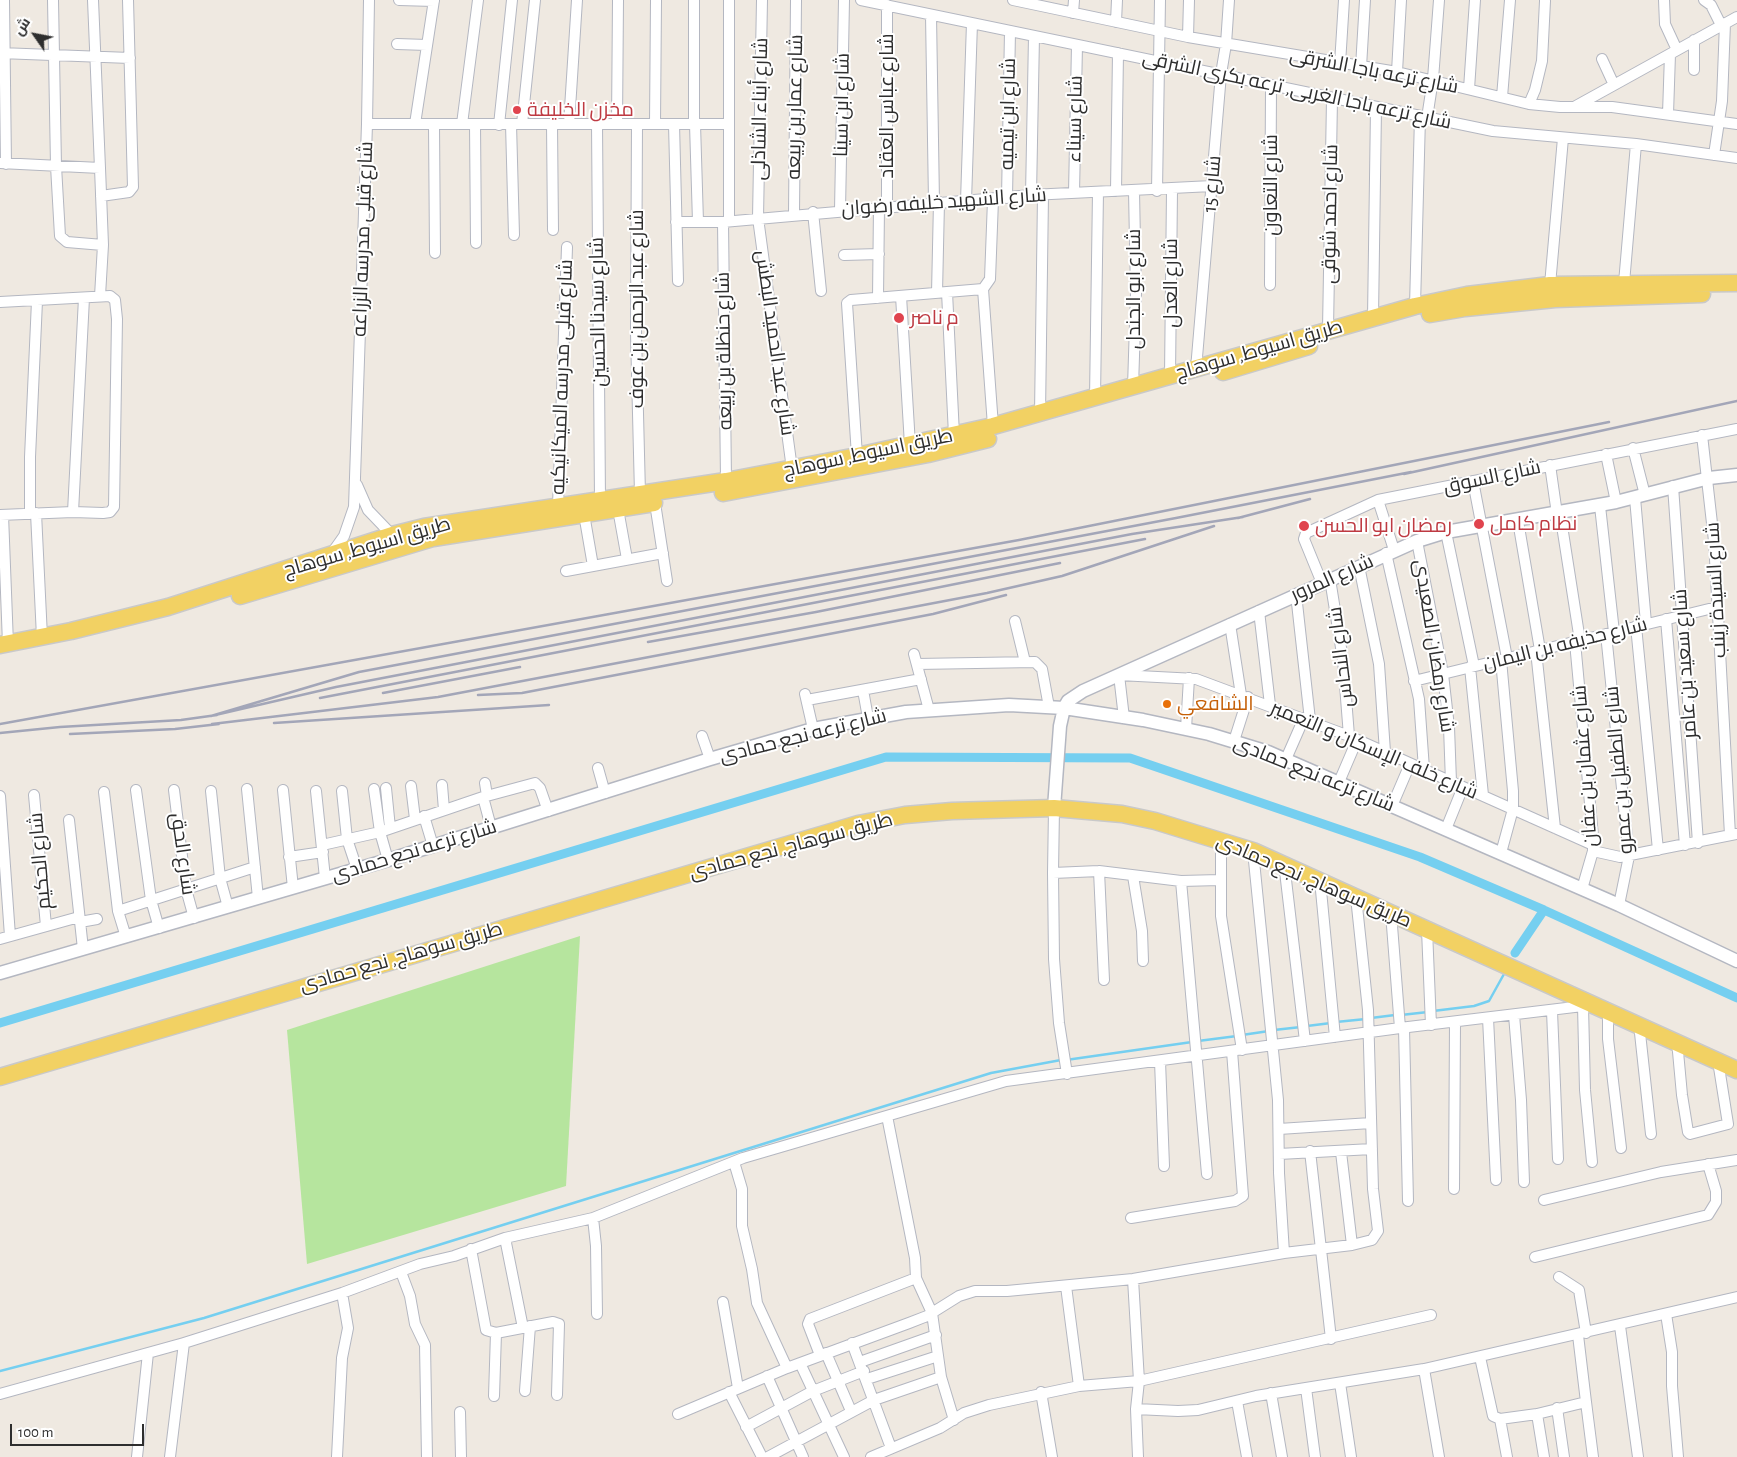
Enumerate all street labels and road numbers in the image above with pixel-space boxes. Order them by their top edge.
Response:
street label: شارع عباس العقاد [875,33,899,179]
street label: شارع عمار بن ربيعه [782,34,808,180]
street label: شارع أبناء الشاذلى [747,37,773,181]
street label: شارع ترعه باجا الشرقى [1288,43,1460,99]
street label: شارع ترعه باجا الغربى, ترعه بكرى الشرقى [1140,45,1454,135]
street label: شارع ابن سينا [829,53,855,157]
street label: شارع ابن تيميه [995,58,1021,170]
street label: شارع سيناء [1062,75,1088,163]
street label: شارع التعاون [1259,134,1283,236]
street label: شارع قبلى مدرسه الزراعه [348,141,378,337]
street label: شارع احمد شوقى [1317,144,1343,284]
street label: شارع 15 [1198,154,1226,214]
street label: شارع الشهيد خليفه رضوان [840,183,1048,221]
street label: شارع عبد الرحمن بن عوف [625,209,649,409]
street label: شارع ابو الجندل [1122,229,1146,349]
street label: شارع سيدنا الحسين [585,237,611,387]
street label: شارع العدل [1159,238,1183,328]
street label: شارع عبد الحميد البطش [750,249,800,437]
street label: شارع قبلى مدرسه الميكانيكيه [546,259,578,495]
street label: شارع حنظلة بن ربيعه [711,272,737,430]
street label: طريق اسيوط, سوهاج [1173,315,1345,385]
street label: طريق اسيوط, سوهاج [781,423,955,483]
street label: شارع السوق [1441,455,1543,499]
street label: طريق اسيوط, سوهاج [281,512,453,582]
street label: شارع السيدة زينب [1700,521,1732,659]
street label: شارع المرور [1287,549,1377,607]
street label: شارع رمضان الصعيدى [1408,558,1460,734]
street label: شارع سعيد بن عامر [1668,588,1702,740]
street label: شارع النحاس [1323,605,1359,709]
street label: شارع حذيفه بن اليمان [1480,612,1650,676]
street label: شارع عثمان بن عفان [1567,684,1603,848]
street label: شارع الطفيل بن عمرو [1600,685,1638,855]
street label: شارع خلف الإسكان و التعمير [1267,695,1481,805]
street label: شارع ترعه نجع حمادى [717,704,889,768]
street label: شارع ترعه نجع حمادى [1230,731,1398,817]
street label: طريق سوهاج, نجع حمادى [687,807,895,885]
street label: شارع الحق [165,811,201,897]
street label: شارع الحكيم [24,812,56,910]
street label: شارع ترعه نجع حمادى [328,814,500,888]
street label: طريق سوهاج, نجع حمادى [1213,829,1415,933]
street label: طريق سوهاج, نجع حمادى [297,917,505,997]

